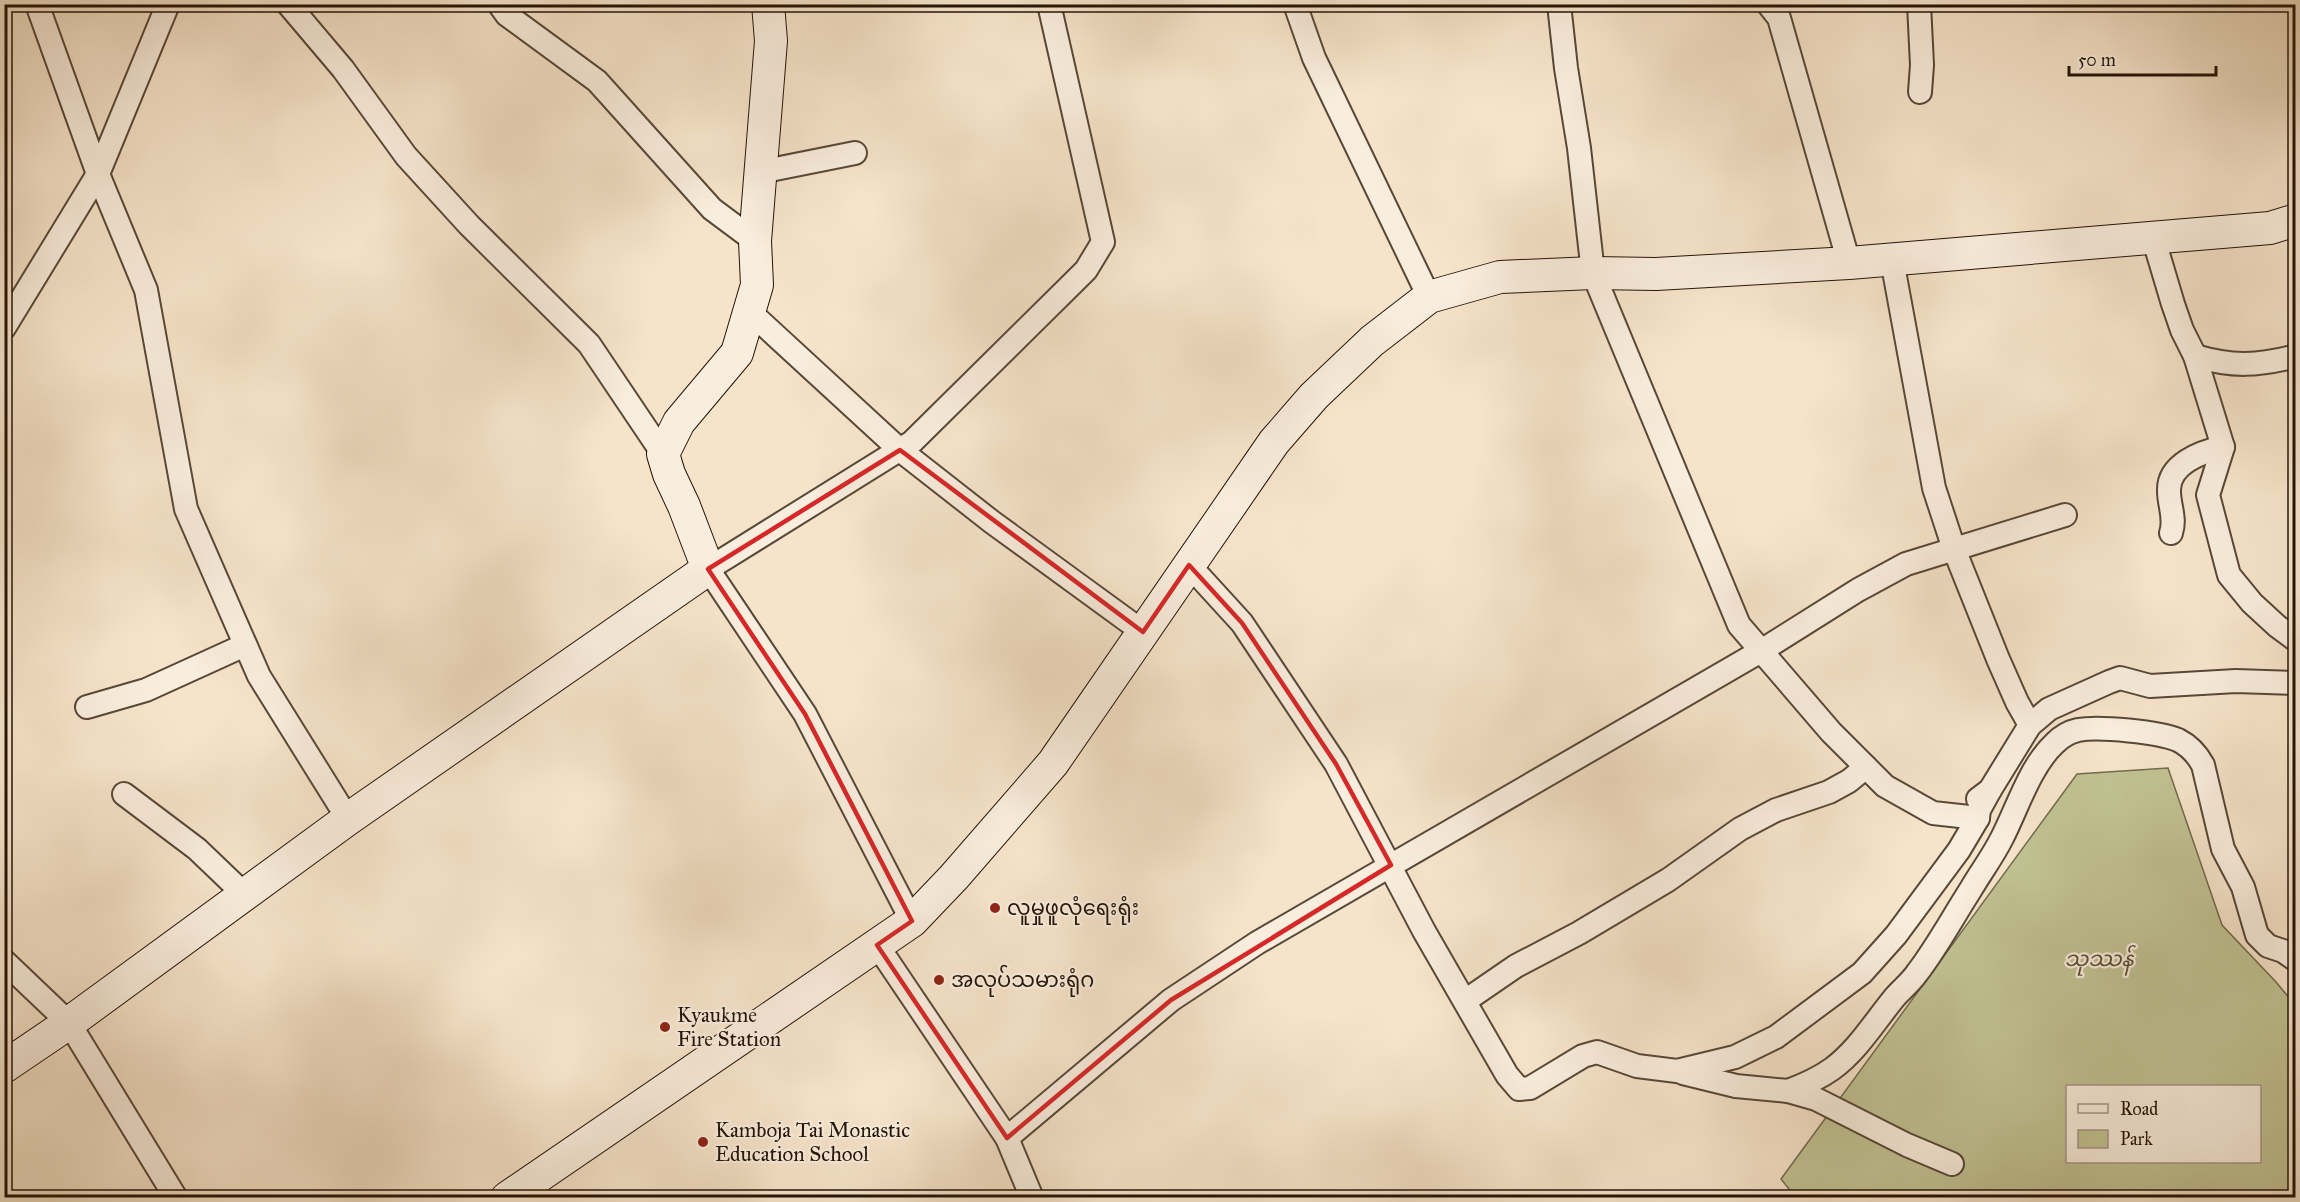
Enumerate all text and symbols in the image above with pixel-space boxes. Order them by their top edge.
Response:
scale bar [2069,39,2216,77]
text: 50 m [2078,49,2116,71]
place label: လူမှုဖူလုံရေးရုံး [1007,895,1139,925]
marker: လူမှုဖူလုံရေးရုံး [988,901,1002,915]
park label: သုဿန် [2065,944,2136,976]
place label: အလုပ်သမားရုံဂ [951,964,1094,997]
marker: အလုပ်သမားရုံဂ [932,973,946,987]
place label: Kyaukme Fire Station [677,1002,781,1052]
marker: Kyaukme Fire Station [658,1020,672,1034]
legend [2066,1085,2261,1163]
text: Road [2120,1098,2158,1120]
place label: Kamboja Tai Monastic Education School [715,1117,910,1167]
text: Park [2120,1128,2153,1150]
marker: Kamboja Tai Monastic Education School [696,1135,710,1149]

